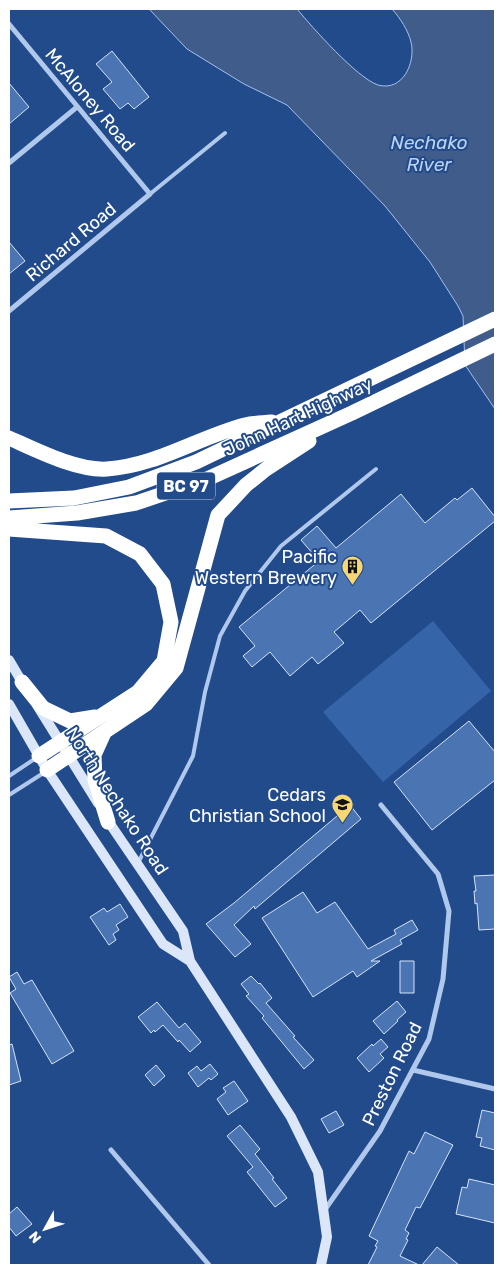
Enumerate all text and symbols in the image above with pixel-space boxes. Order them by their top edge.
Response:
street label: McAloney Road [40,44,140,156]
water label: Nechako River [390,131,468,176]
street label: Richard Road [21,198,121,286]
street label: John Hart Highway [220,373,376,461]
road number: BC 97 [157,472,215,500]
place label: Pacific Western Brewery [195,546,337,589]
building icon: Pacific Western Brewery [341,555,365,586]
street label: North Nechako Road [61,723,173,879]
place label: Cedars Christian School [189,784,326,827]
school or university icon: Cedars Christian School [330,793,354,824]
street label: Preston Road [357,1018,427,1130]
north arrow [20,1204,70,1254]
text: N [26,1228,45,1246]

